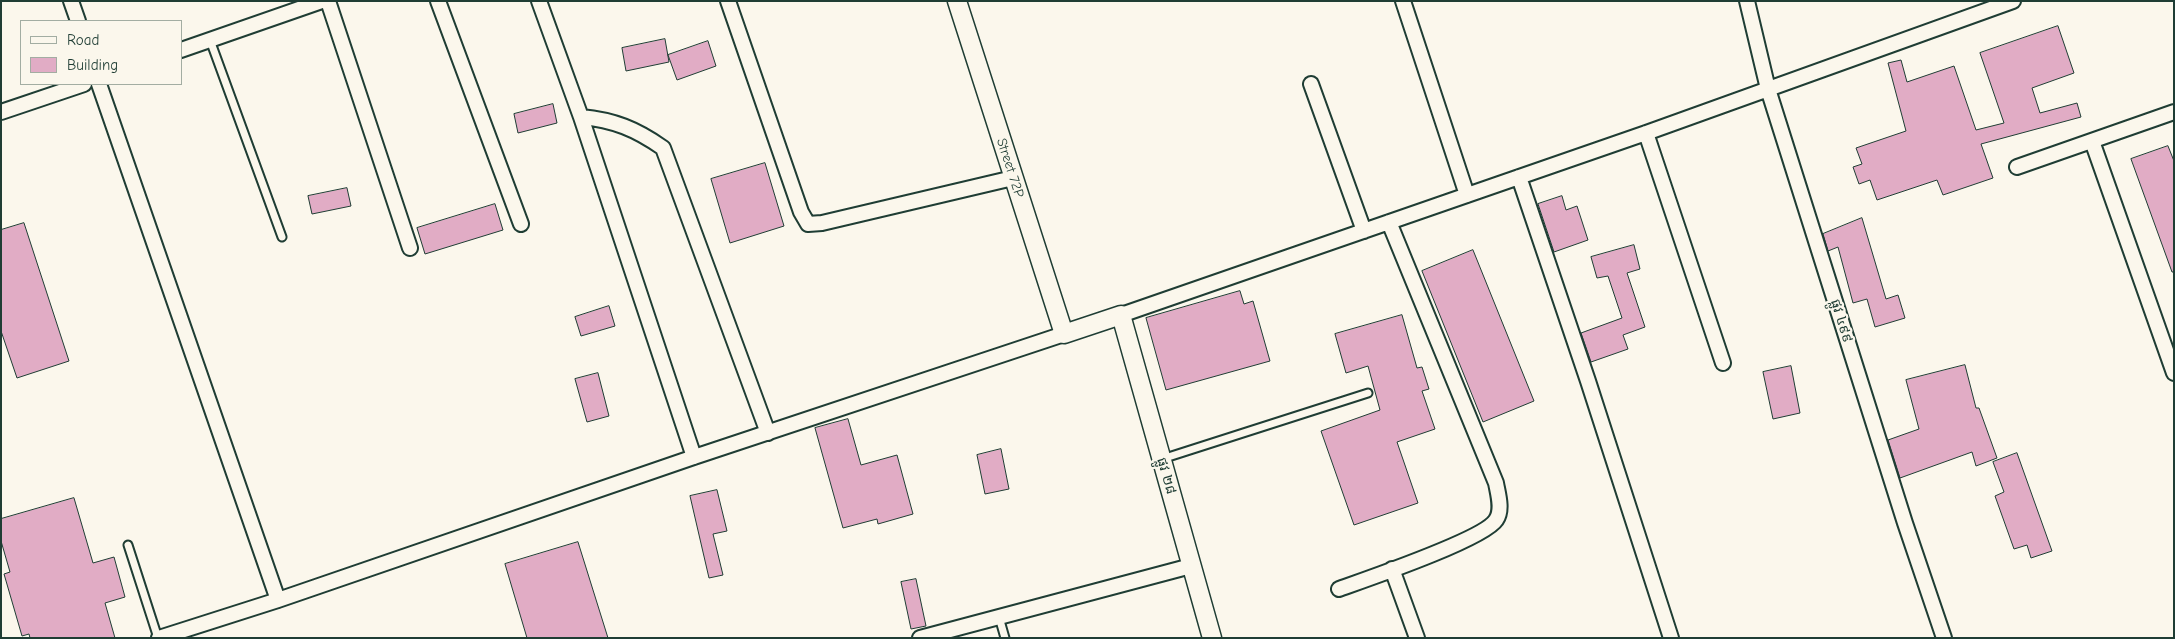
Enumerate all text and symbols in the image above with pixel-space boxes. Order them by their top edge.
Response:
legend [20,20,182,85]
text: Road [67,31,99,49]
text: Building [67,56,118,74]
street label: Street 72P [993,136,1027,200]
street label: ផ្លូវ ៤៩៩ [1826,297,1856,345]
street label: ផ្លូវ ២៨ [1153,456,1179,496]

